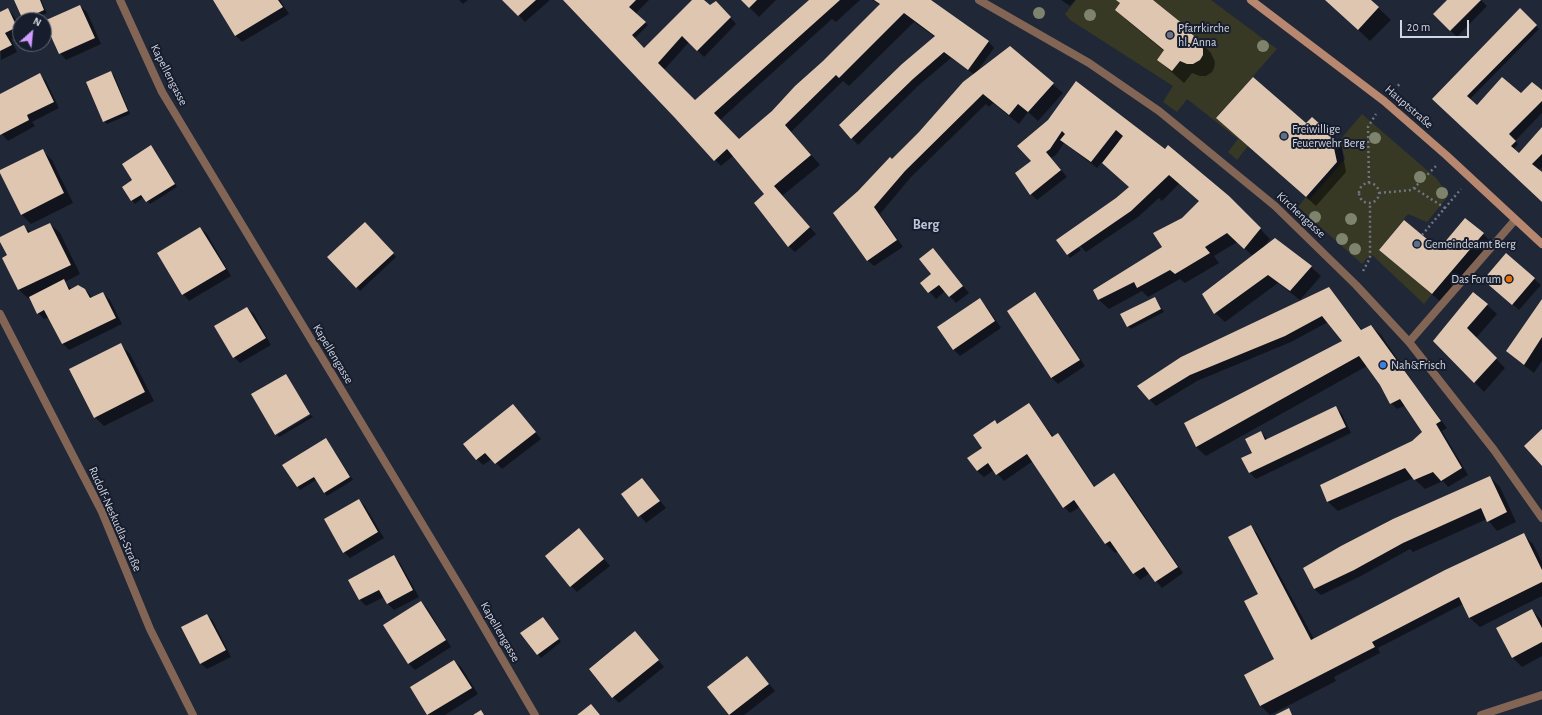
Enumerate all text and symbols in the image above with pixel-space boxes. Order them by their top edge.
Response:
north arrow [12,12,52,52]
scale bar [1402,12,1471,38]
text: N [31,15,43,28]
place label: Pfarrkirche hl. Anna [1178,21,1230,49]
text: 20 m [1407,21,1430,33]
marker: Pfarrkirche hl. Anna [1165,30,1175,40]
street label: Kapellengasse [147,42,191,108]
street label: Hauptstraße [1382,82,1436,132]
place label: Freiwillige Feuerwehr Berg [1292,122,1365,150]
marker: Freiwillige Feuerwehr Berg [1279,131,1289,141]
street label: Kirchengasse [1274,189,1328,241]
district label: Berg [913,217,939,233]
place label: Gemeindeamt Berg [1425,237,1516,251]
marker: Gemeindeamt Berg [1412,239,1422,249]
place label: Das Forum [1451,272,1501,286]
marker: Das Forum [1504,274,1514,284]
street label: Kapellengasse [310,322,356,386]
place label: Nah&Frisch [1391,358,1446,372]
marker: Nah&Frisch [1378,360,1388,370]
street label: Rudolf-Neskudla-Straße [85,464,145,574]
street label: Kapellengasse [477,599,523,665]

